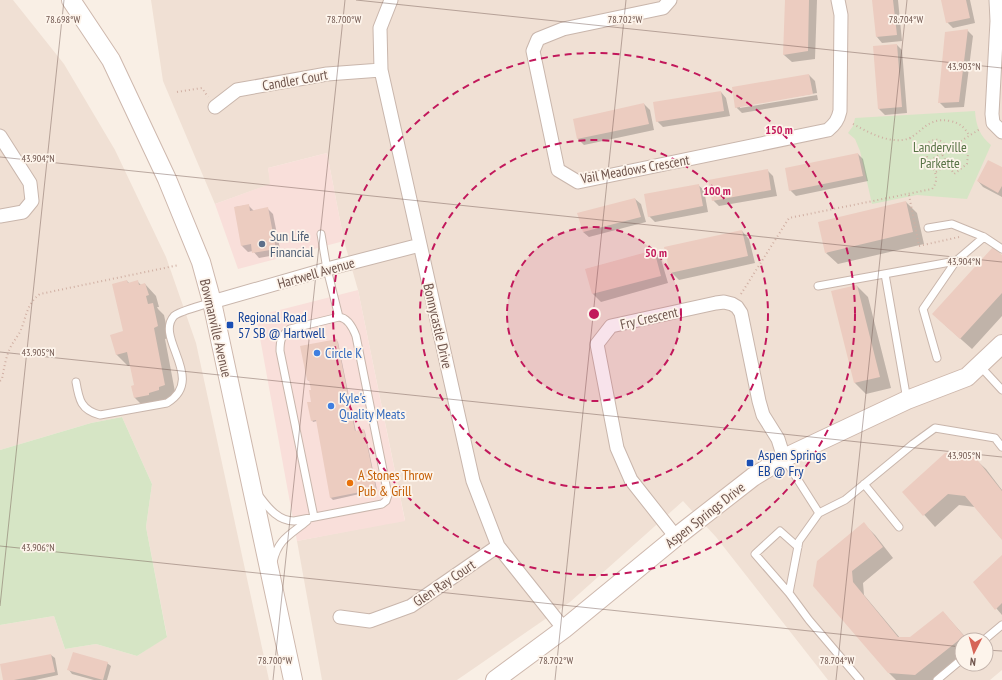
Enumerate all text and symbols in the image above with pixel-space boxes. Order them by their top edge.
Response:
text: 78.698°W [46,13,80,26]
text: 78.700°W [327,13,361,26]
text: 78.702°W [608,13,642,26]
text: 78.704°W [889,13,923,26]
text: 43.903°N [947,60,981,73]
street label: Candler Court [261,65,329,95]
text: 150 m [765,122,793,137]
park label: Landerville Parkette [913,138,967,172]
street label: Vail Meadows Crescent [578,151,691,188]
text: 43.904°N [21,152,55,165]
text: 100 m [703,183,731,198]
place label: Sun Life Financial [270,227,314,261]
marker: Sun Life Financial [257,239,267,249]
text: 50 m [645,245,667,260]
street label: Hartwell Avenue [275,253,357,293]
text: 43.904°N [947,255,981,268]
street label: Bowmanville Avenue [196,277,236,379]
street label: Bonnycastle Drive [419,282,457,371]
street label: Fry Crescent [618,303,680,333]
centre of rings [587,307,601,321]
place label: Regional Road 57 SB @ Hartwell [238,308,326,342]
marker: Regional Road 57 SB @ Hartwell [225,320,235,330]
place label: Circle K [325,344,362,362]
text: 43.905°N [21,346,55,359]
marker: Circle K [312,348,322,358]
place label: Kyle's Quality Meats [339,389,405,423]
marker: Kyle's Quality Meats [326,401,336,411]
place label: Aspen Springs EB @ Fry [758,446,826,480]
text: 43.905°N [947,449,981,462]
marker: Aspen Springs EB @ Fry [745,458,755,468]
place label: A Stones Throw Pub & Grill [358,466,433,500]
marker: A Stones Throw Pub & Grill [345,478,355,488]
street label: Aspen Springs Drive [661,478,749,552]
text: 43.906°N [21,541,55,554]
street label: Glen Ray Court [409,556,479,610]
north arrow [954,632,994,672]
text: 78.700°W [258,654,292,667]
text: 78.702°W [539,654,573,667]
text: 78.704°W [820,654,854,667]
text: N [969,655,977,669]

